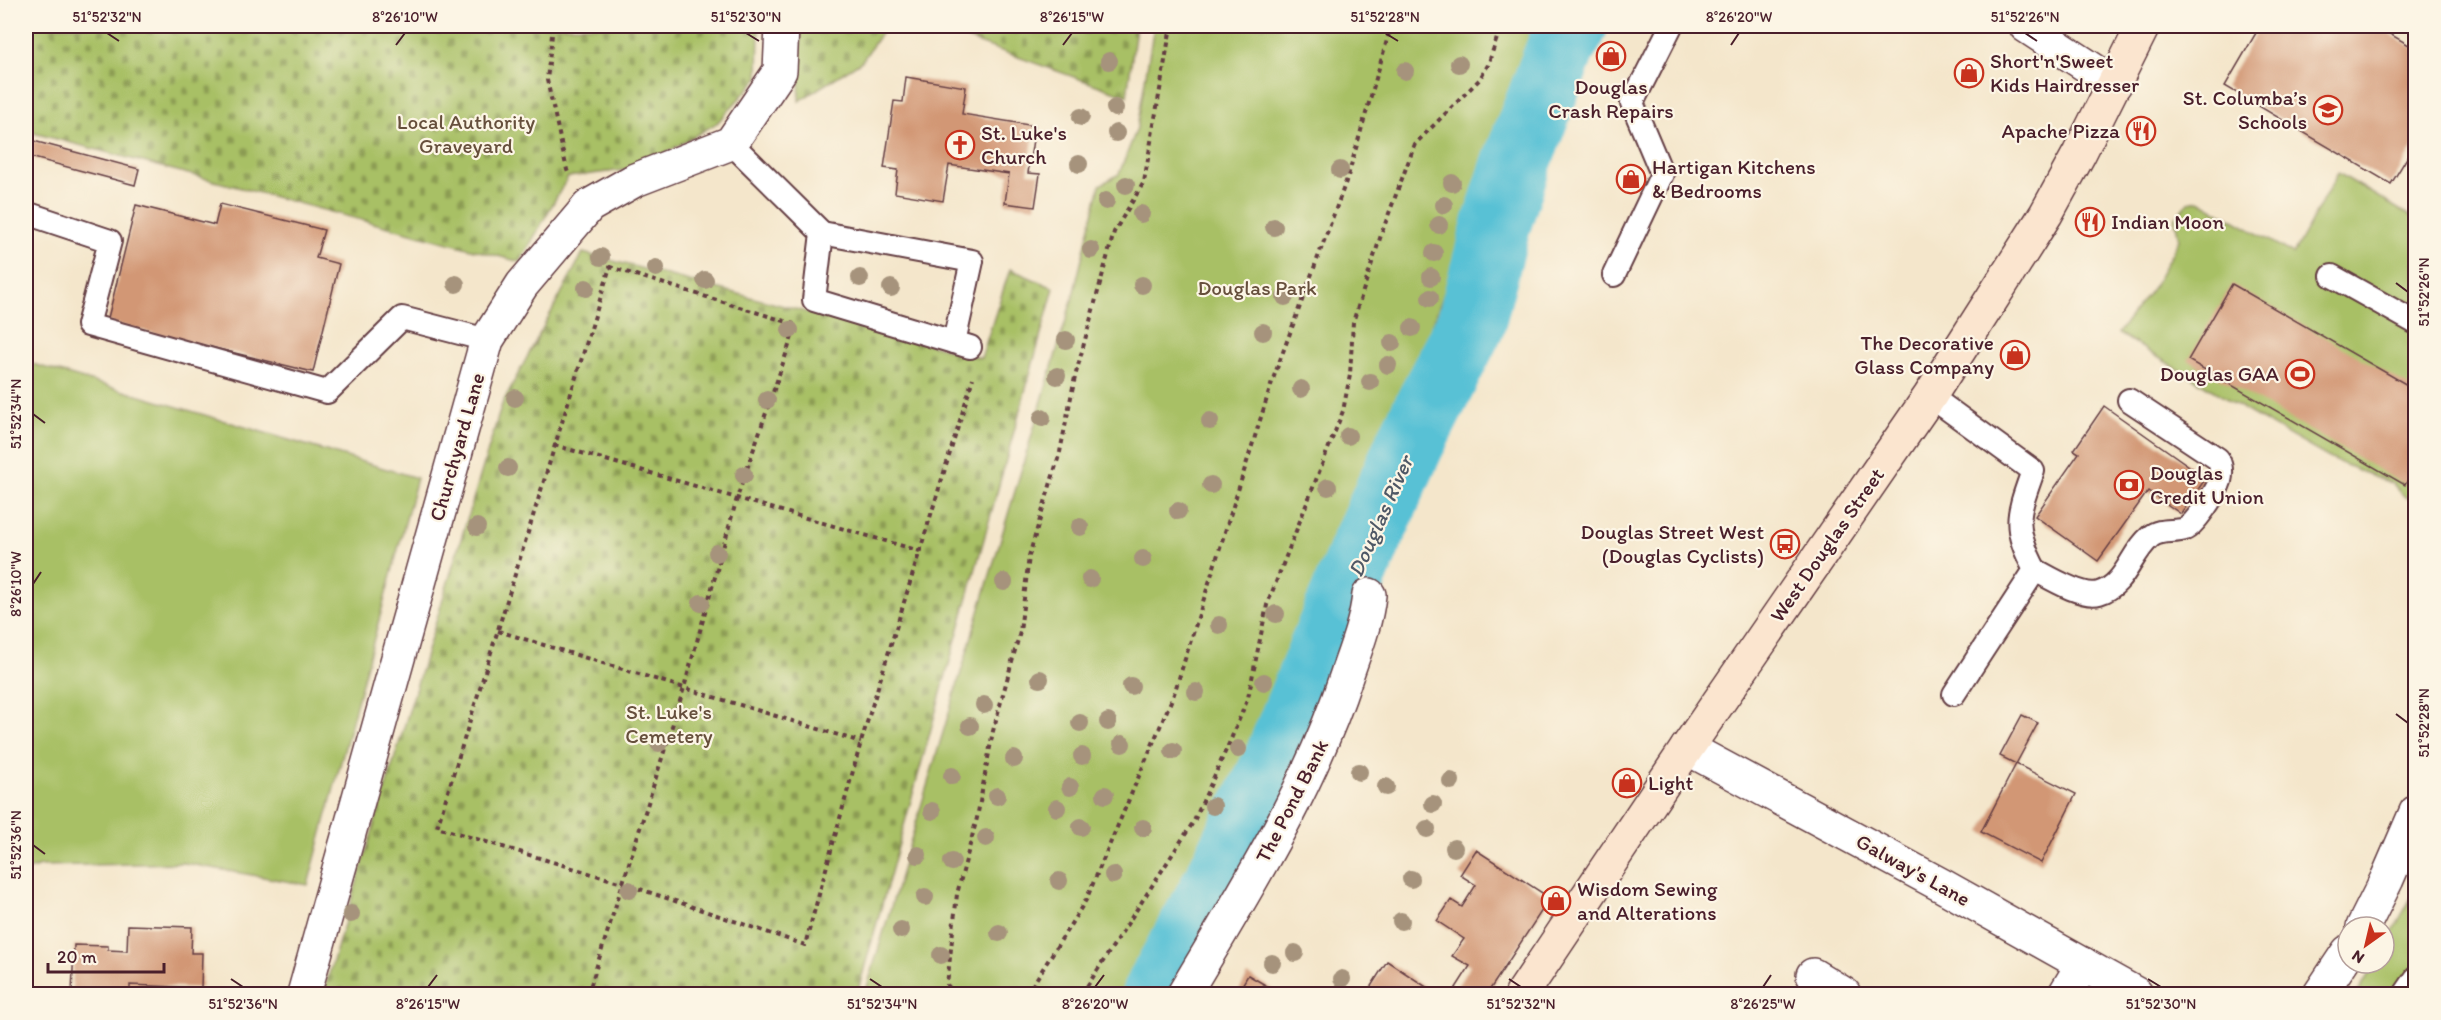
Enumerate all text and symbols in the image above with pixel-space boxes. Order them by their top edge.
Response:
text: 51°52'32"N [72,8,142,26]
text: 8°26'10"W [372,8,438,26]
text: 51°52'30"N [711,8,781,26]
text: 8°26'15"W [1040,8,1104,26]
text: 51°52'28"N [1350,8,1420,26]
text: 8°26'20"W [1706,8,1773,26]
text: 51°52'26"N [1990,8,2060,26]
shop icon: Douglas Crash Repairs [1595,40,1627,72]
place label: Short'n'Sweet Kids Hairdresser [1990,48,2139,97]
shop icon: Short'n'Sweet Kids Hairdresser [1953,57,1985,89]
place label: Douglas Crash Repairs [1548,74,1674,123]
place label: St. Columba’s Schools [2183,85,2307,134]
school or university icon: St. Columba’s Schools [2312,94,2344,126]
park label: Local Authority Graveyard [397,109,535,158]
restaurant icon: Apache Pizza [2125,115,2157,147]
place label: Apache Pizza [2002,118,2120,143]
place label: St. Luke's Church [981,120,1067,169]
church icon: St. Luke's Church [944,129,976,161]
place label: Hartigan Kitchens & Bedrooms [1652,154,1816,203]
shop icon: Hartigan Kitchens & Bedrooms [1615,163,1647,195]
restaurant icon: Indian Moon [2074,206,2106,238]
place label: Indian Moon [2111,209,2224,234]
text: 51°52'26"N [2415,257,2433,327]
park label: Douglas Park [1197,275,1317,300]
place label: The Decorative Glass Company [1854,330,1994,379]
shop icon: The Decorative Glass Company [1999,339,2031,371]
sports icon: Douglas GAA [2284,358,2316,390]
place label: Douglas GAA [2160,361,2280,386]
street label: Churchyard Lane [423,370,490,524]
text: 51°52'34"N [7,379,25,449]
water label: Douglas River [1342,449,1420,581]
place label: Douglas Credit Union [2150,460,2264,509]
street label: West Douglas Street [1764,463,1889,627]
bank icon: Douglas Credit Union [2113,469,2145,501]
place label: Douglas Street West (Douglas Cyclists) [1581,519,1764,568]
bus stop icon: Douglas Street West (Douglas Cyclists) [1769,528,1801,560]
text: 8°26'10"W [7,551,25,617]
text: 51°52'28"N [2415,688,2433,758]
park label: St. Luke's Cemetery [625,699,713,748]
street label: The Pond Bank [1250,735,1333,867]
shop icon: Light [1611,767,1643,799]
place label: Light [1648,770,1693,795]
text: 51°52'36"N [7,810,25,880]
street label: Galway's Lane [1852,828,1975,911]
place label: Wisdom Sewing and Alterations [1577,876,1718,925]
shop icon: Wisdom Sewing and Alterations [1540,885,1572,917]
north arrow [2336,915,2396,975]
scale bar [48,936,164,974]
text: 20 m [57,946,97,968]
text: N [2348,946,2368,968]
text: 51°52'36"N [208,995,278,1013]
text: 8°26'15"W [396,995,460,1013]
text: 51°52'34"N [847,995,917,1013]
text: 8°26'20"W [1062,995,1129,1013]
text: 51°52'32"N [1486,995,1556,1013]
text: 8°26'25"W [1730,995,1796,1013]
text: 51°52'30"N [2126,995,2196,1013]

